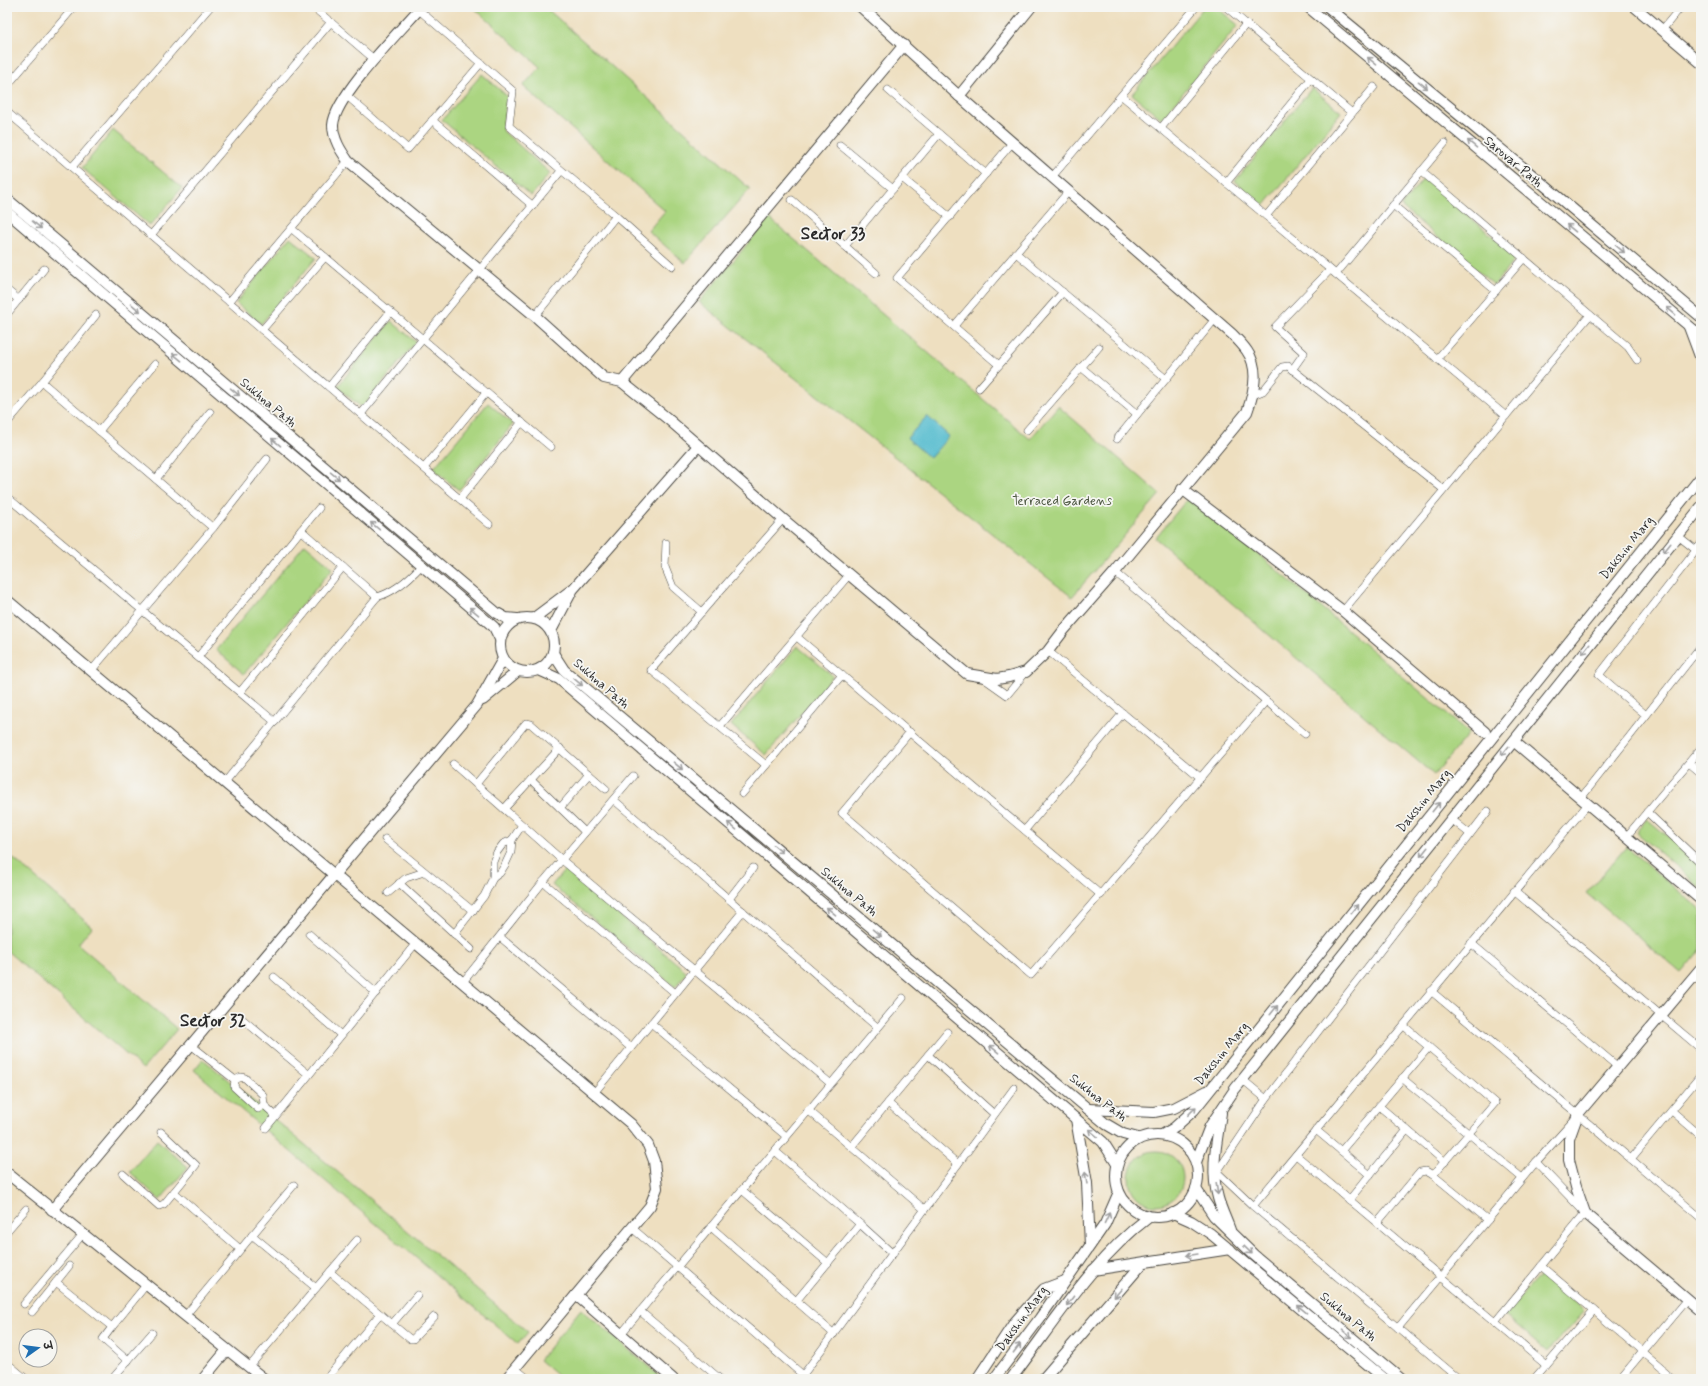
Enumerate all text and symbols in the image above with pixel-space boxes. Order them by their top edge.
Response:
one-way arrow [1367,56,1378,65]
one-way arrow [1418,81,1429,90]
street label: Sarovar Path [1480,132,1546,192]
one-way arrow [1466,140,1477,149]
one-way arrow [31,220,42,229]
district label: Sector 33 [801,223,866,245]
one-way arrow [1566,223,1577,232]
one-way arrow [1615,244,1625,253]
one-way arrow [131,304,141,313]
one-way arrow [1666,307,1676,316]
one-way arrow [172,353,183,362]
street label: Sukhna Path [236,374,300,432]
one-way arrow [230,388,241,397]
one-way arrow [271,437,282,446]
one-way arrow [329,472,340,481]
park label: Terraced Gardens [1012,493,1112,510]
street label: Dakshin Marg [1596,513,1658,583]
one-way arrow [370,522,380,531]
one-way arrow [1663,542,1672,553]
one-way arrow [469,606,479,615]
one-way arrow [1582,644,1591,655]
street label: Sukhna Path [569,655,633,713]
one-way arrow [573,678,584,687]
one-way arrow [1501,745,1509,756]
one-way arrow [673,761,683,770]
street label: Dakshin Marg [1393,766,1455,836]
one-way arrow [1432,802,1441,813]
one-way arrow [726,822,737,831]
one-way arrow [772,845,783,854]
one-way arrow [1419,847,1428,858]
street label: Sukhna Path [817,863,881,921]
one-way arrow [1351,903,1360,914]
one-way arrow [826,906,836,915]
one-way arrow [872,928,883,937]
one-way arrow [1270,1005,1278,1016]
district label: Sector 32 [180,1010,246,1032]
street label: Dakshin Marg [1191,1019,1253,1089]
one-way arrow [989,1045,999,1054]
street label: Sukhna Path [1066,1070,1130,1126]
one-way arrow [1187,1106,1197,1116]
one-way arrow [1088,1129,1098,1138]
one-way arrow [1082,1172,1090,1185]
one-way arrow [1213,1182,1221,1195]
one-way arrow [1104,1212,1111,1224]
one-way arrow [1243,1245,1253,1255]
one-way arrow [1186,1251,1199,1259]
street label: Dakshin Marg [992,1283,1052,1355]
one-way arrow [1113,1287,1122,1298]
street label: Sukhna Path [1316,1288,1380,1346]
one-way arrow [1066,1296,1074,1307]
one-way arrow [1296,1304,1307,1313]
north arrow [18,1328,58,1368]
one-way arrow [1342,1329,1353,1338]
text: उ [39,1340,55,1353]
one-way arrow [1013,1342,1022,1353]

